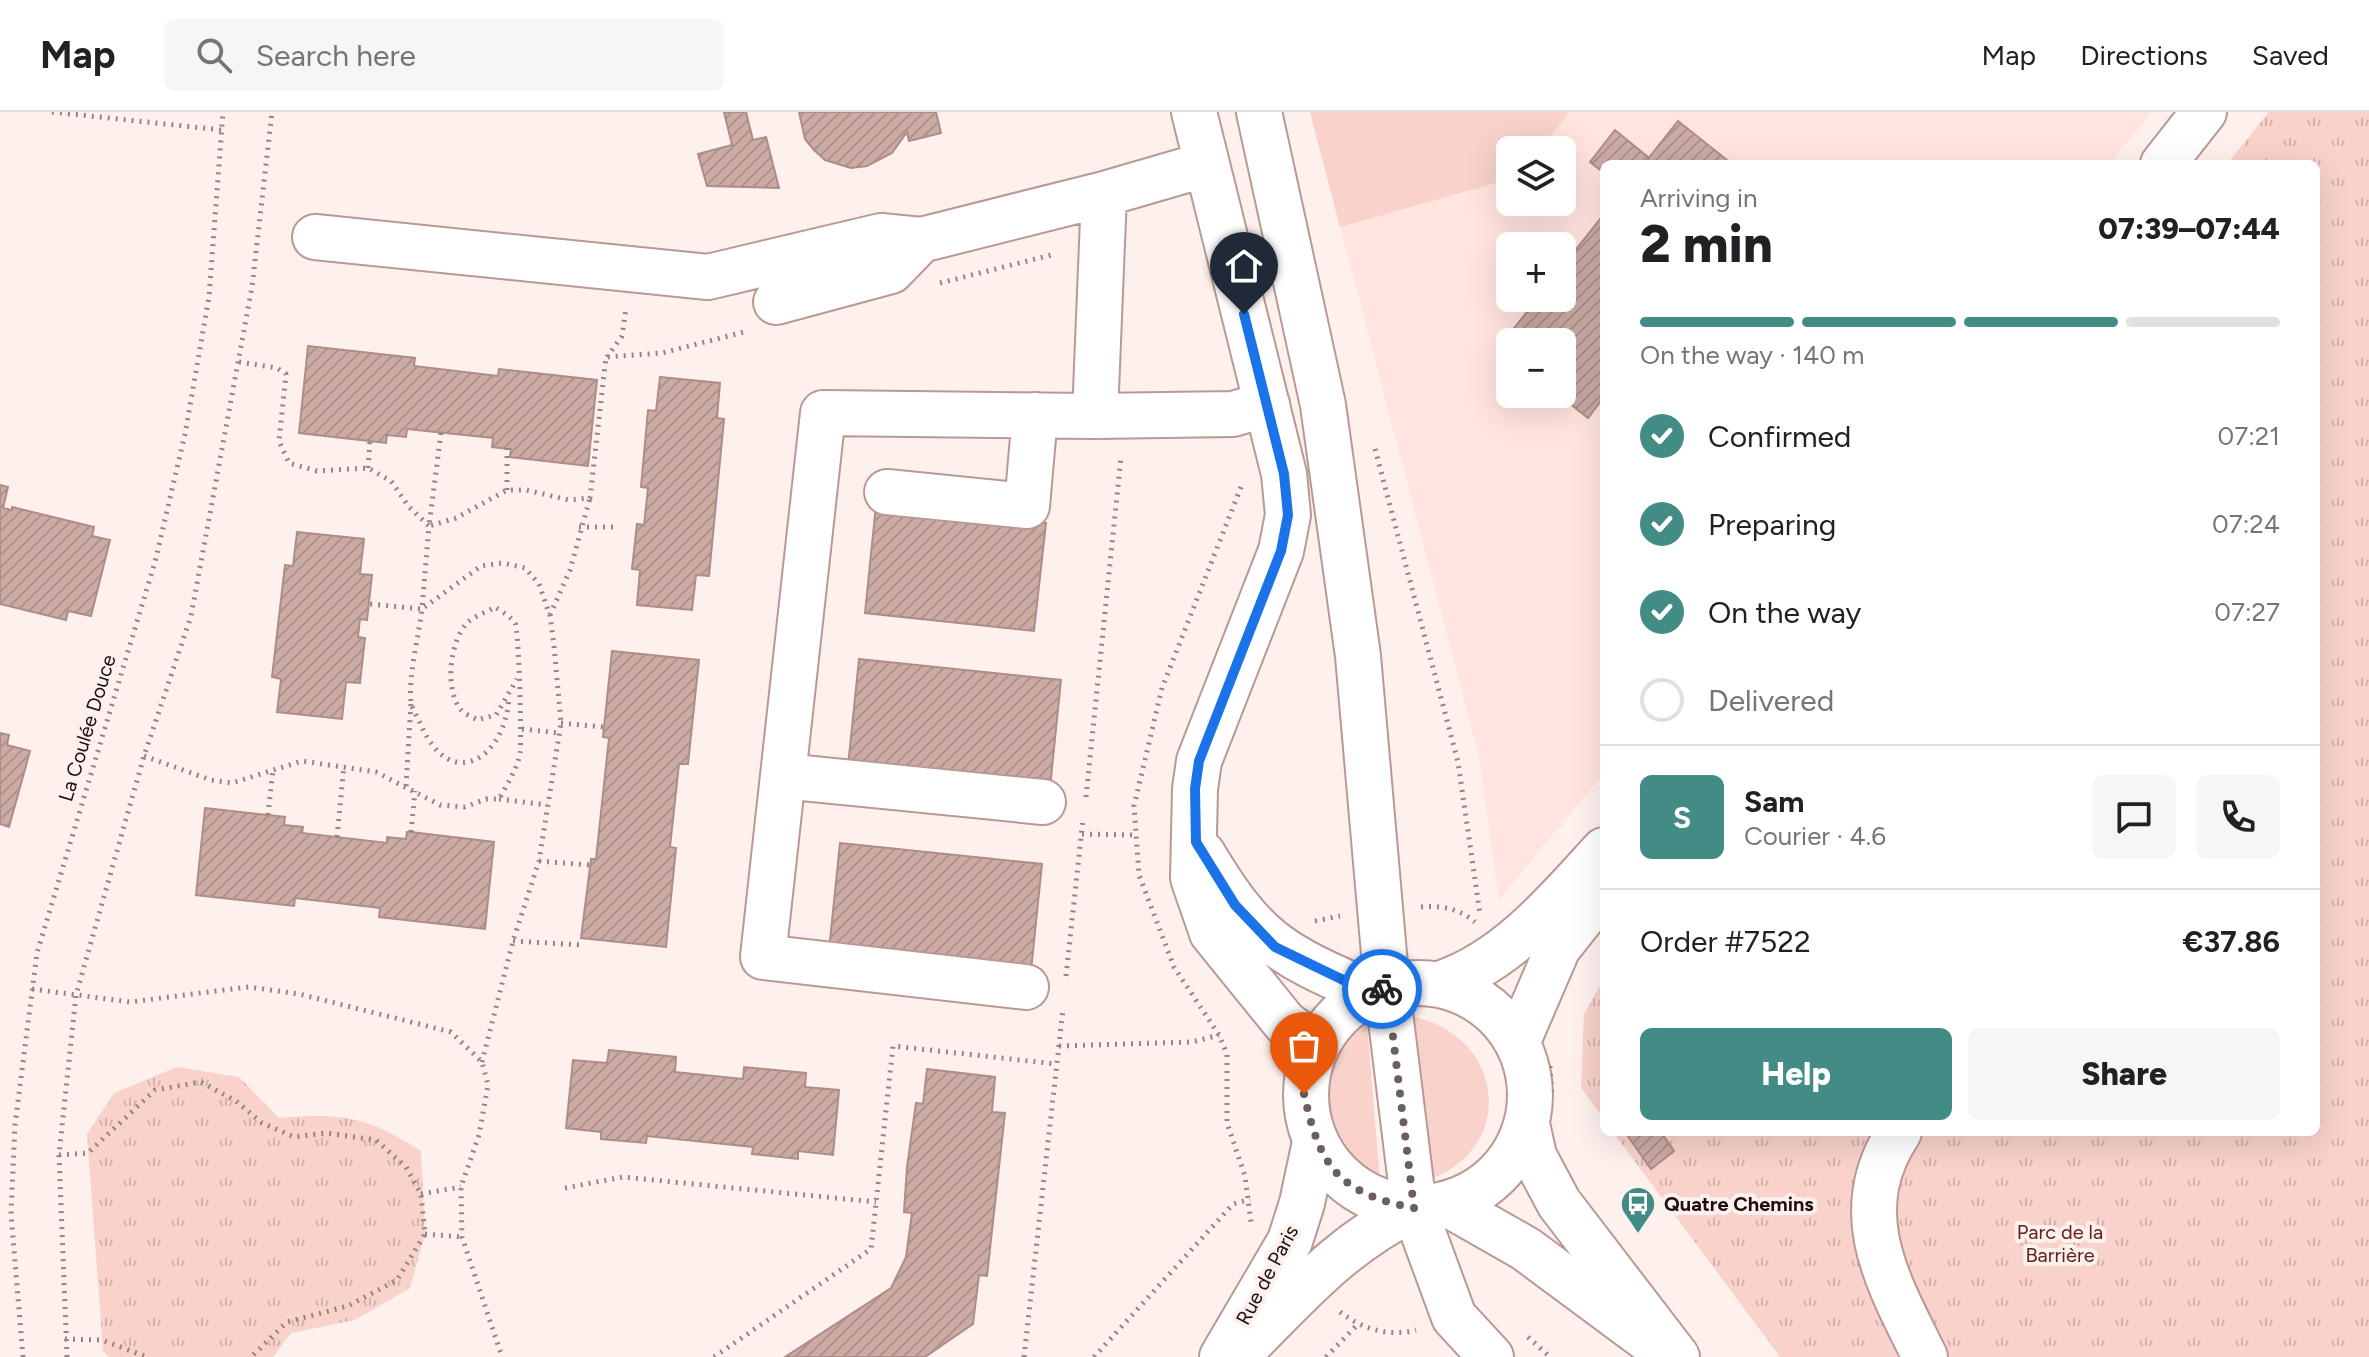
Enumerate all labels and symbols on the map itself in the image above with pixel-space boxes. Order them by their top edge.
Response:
pin [1210,232,1278,314]
street label: La Coulée Douce [53,652,121,804]
courier [1342,949,1422,1029]
pin [1270,1012,1338,1094]
bus stop icon: Quatre Chemins [1619,1185,1657,1235]
place label: Quatre Chemins [1664,1192,1814,1216]
park label: Parc de la Barrière [2017,1220,2103,1267]
street label: Rue de Paris [1231,1221,1303,1329]

